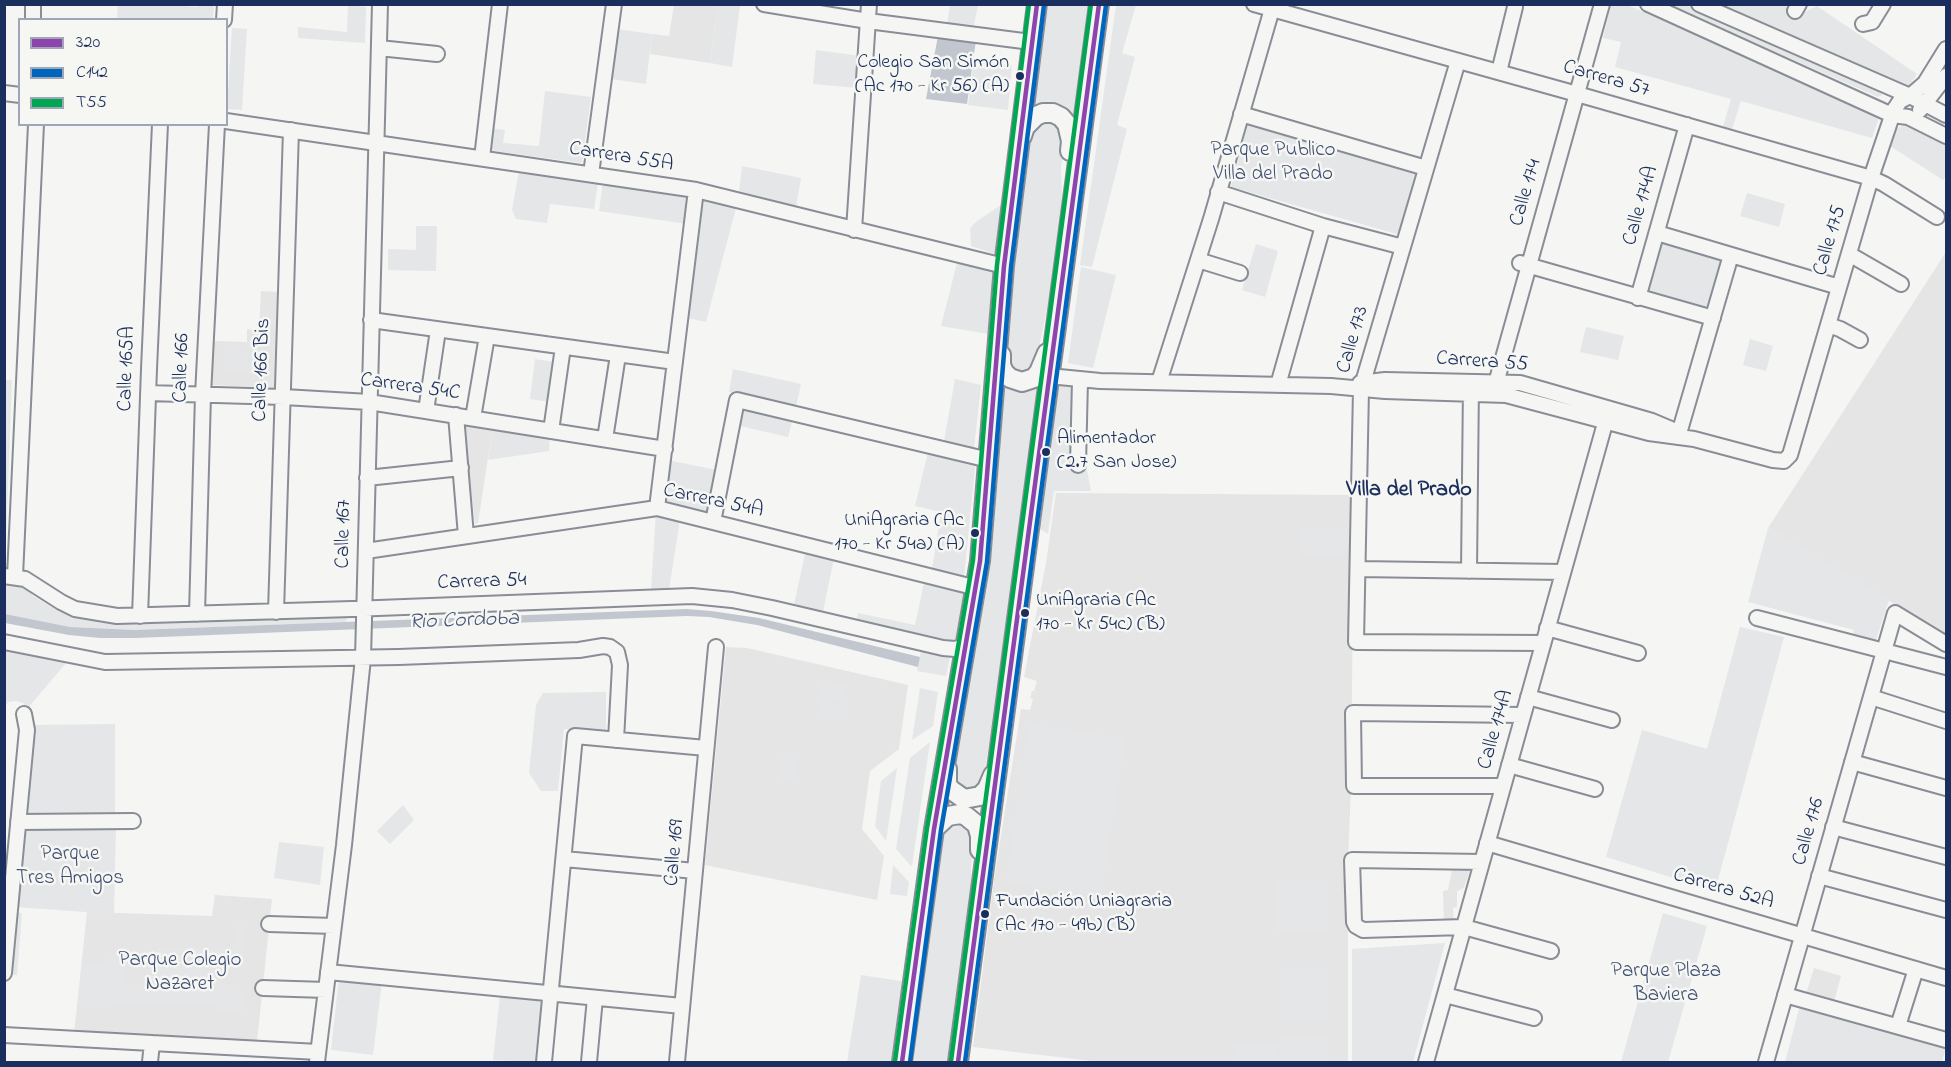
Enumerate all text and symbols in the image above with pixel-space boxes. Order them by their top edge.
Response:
legend [18,18,228,126]
text: 320 [76,30,100,56]
place label: Colegio San Simón (Ac 170 - Kr 56) (A) [855,52,1009,99]
street label: Carrera 57 [1560,56,1652,104]
text: C142 [76,60,108,86]
marker: Colegio San Simón (Ac 170 - Kr 56) (A) [1014,70,1026,82]
text: T55 [76,90,107,116]
street label: Carrera 55A [567,137,675,179]
park label: Parque Publico Villa del Prado [1211,139,1335,189]
street label: Calle 174 [1505,157,1549,229]
street label: Calle 174A [1619,163,1665,249]
street label: Calle 175 [1809,203,1853,279]
street label: Calle 173 [1332,304,1376,376]
street label: Calle 166 Bis [249,318,277,422]
street label: Calle 165A [114,326,142,412]
street label: Calle 166 [169,333,197,403]
street label: Carrera 55 [1435,347,1529,379]
street label: Carrera 54C [358,369,462,407]
place label: Alimentador (2.7 San Jose) [1057,428,1176,475]
marker: Alimentador (2.7 San Jose) [1040,446,1052,458]
district label: Villa del Prado [1346,478,1472,504]
street label: Carrera 54A [660,479,766,525]
street label: Calle 167 [332,499,358,569]
place label: UniAgraria (Ac 170 - Kr 54a) (A) [834,510,964,557]
marker: UniAgraria (Ac 170 - Kr 54a) (A) [969,527,981,539]
street label: Carrera 54 [437,569,527,597]
place label: UniAgraria (Ac 170 - Kr 54c) (B) [1036,590,1165,637]
water label: Rio Cordoba [409,607,519,637]
marker: UniAgraria (Ac 170 - Kr 54c) (B) [1019,607,1031,619]
street label: Calle 174A [1474,687,1520,773]
street label: Calle 176 [1788,795,1832,869]
street label: Calle 169 [661,819,691,887]
park label: Parque Tres Amigos [16,843,124,893]
street label: Carrera 52A [1670,864,1776,916]
place label: Fundación Uniagraria (Ac 170 - 49b) (B) [996,891,1172,938]
marker: Fundación Uniagraria (Ac 170 - 49b) (B) [979,908,991,920]
park label: Parque Colegio Nazaret [119,949,241,999]
park label: Parque Plaza Baviera [1611,960,1721,1010]

